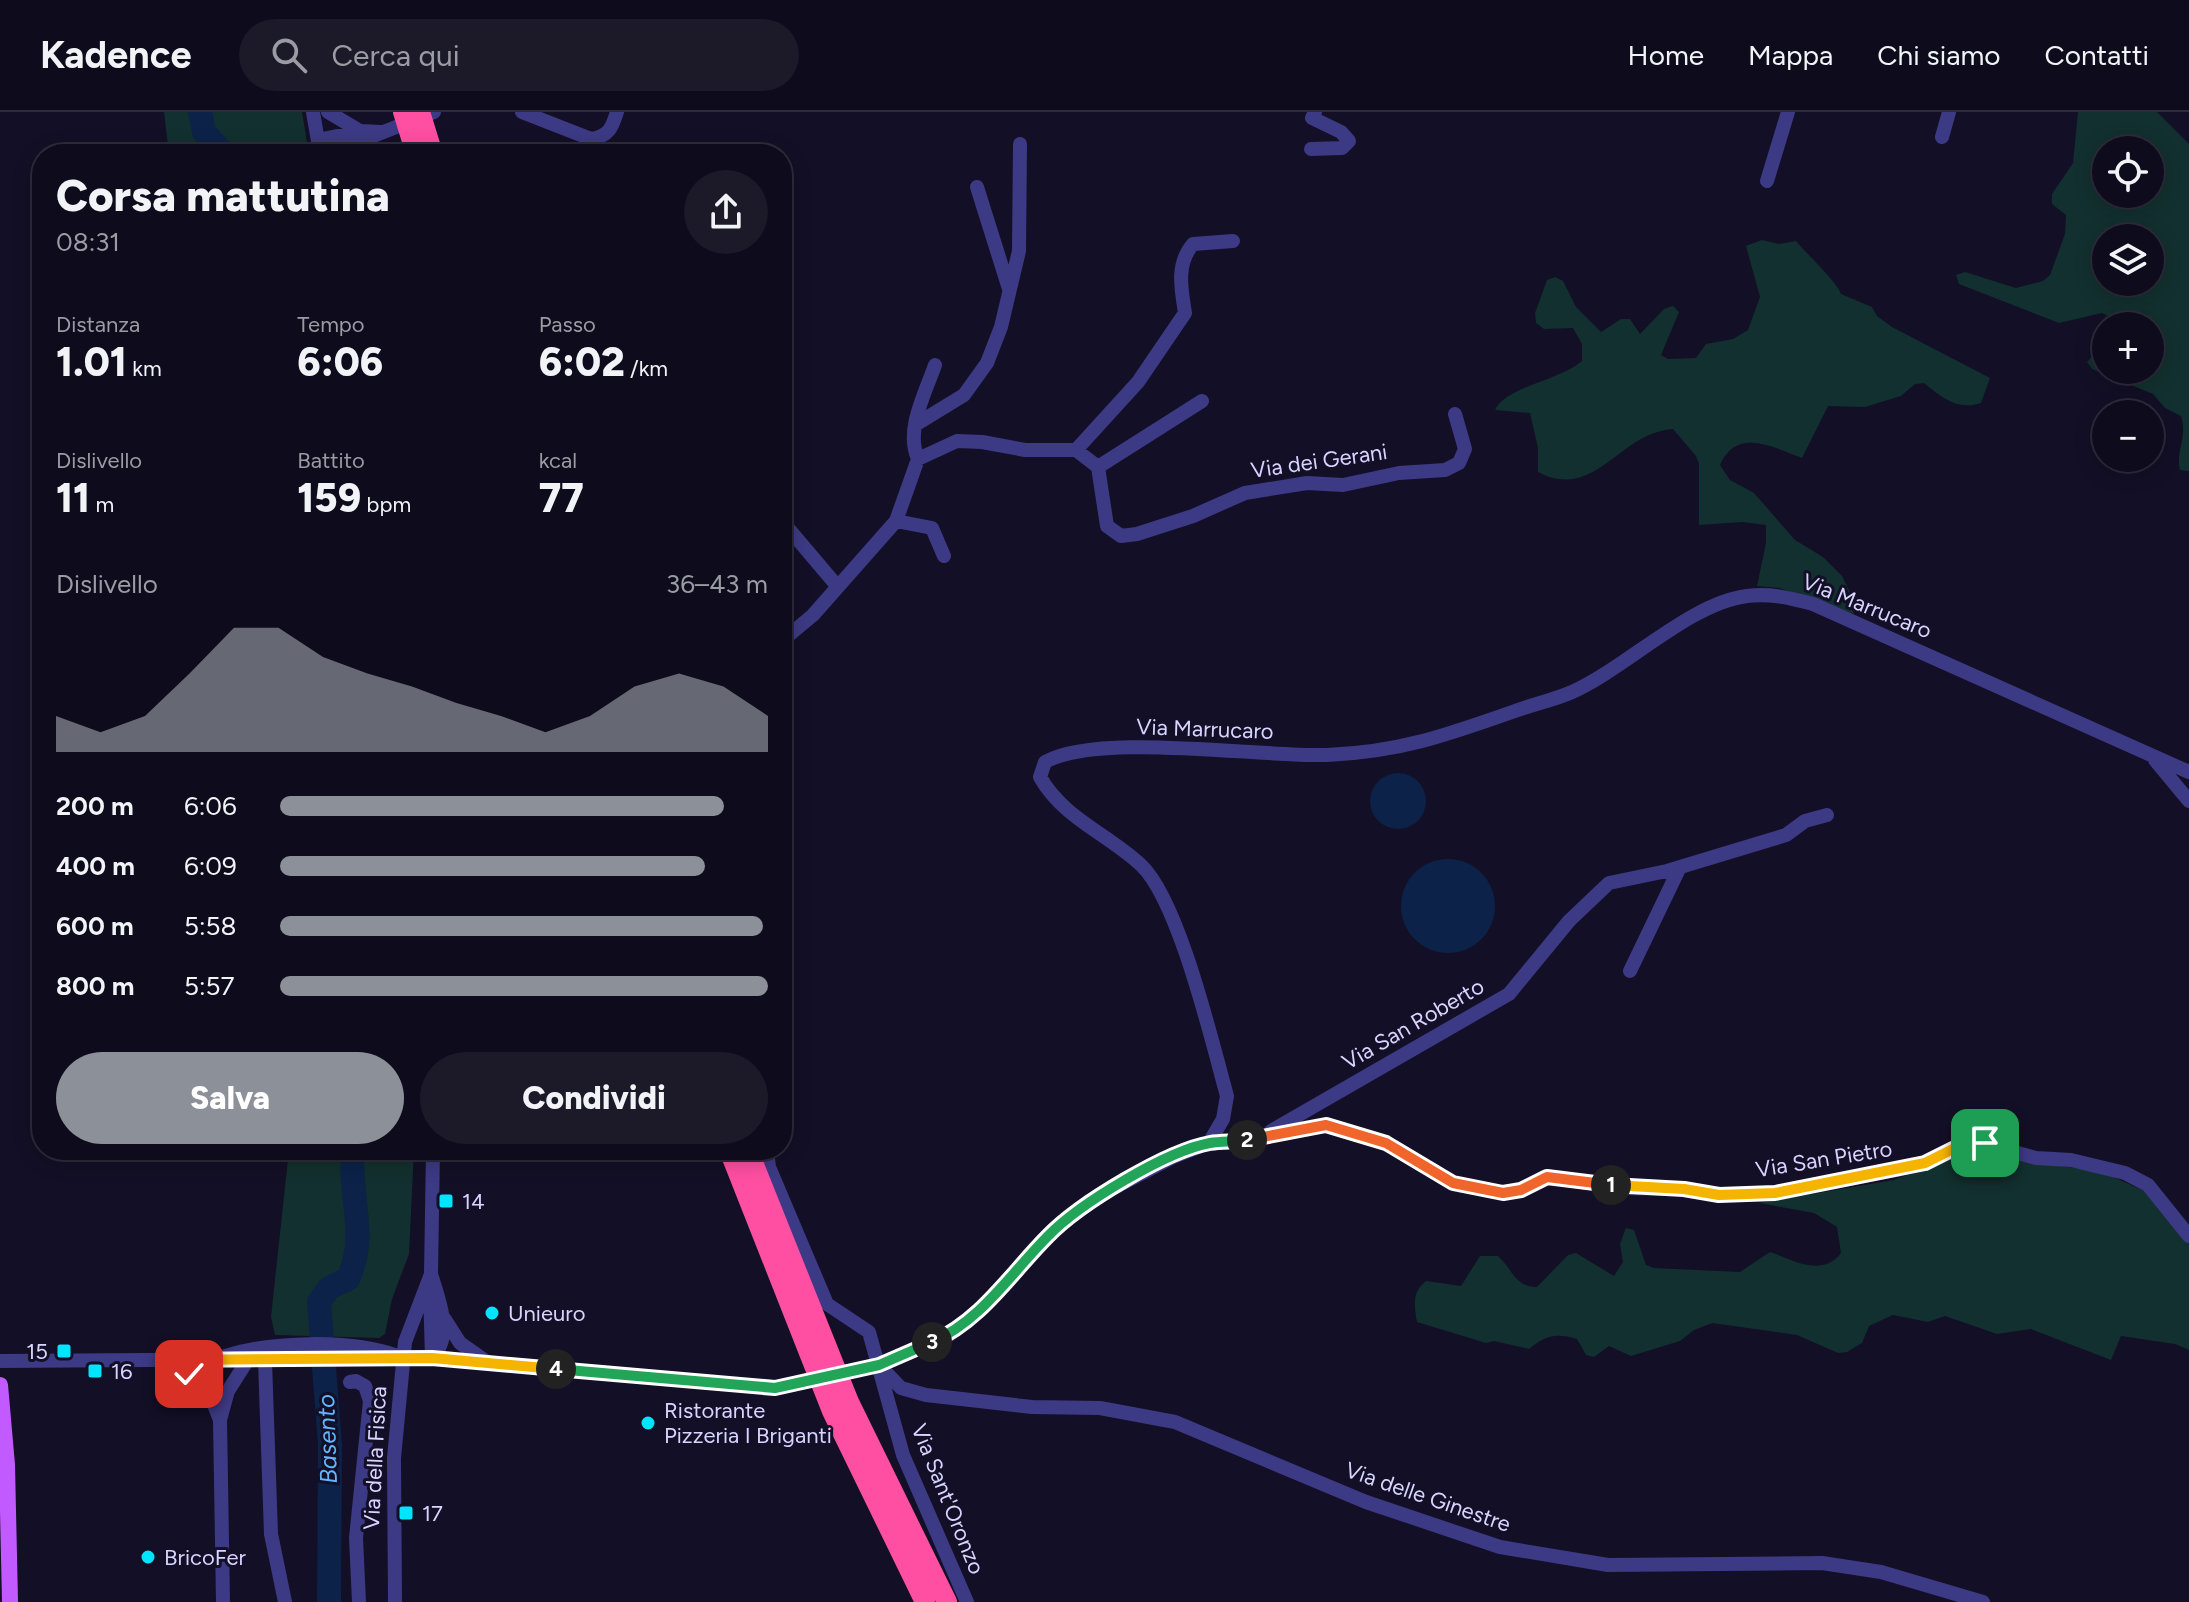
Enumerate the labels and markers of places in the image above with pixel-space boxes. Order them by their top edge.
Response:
pin [1951,1109,2019,1177]
pin: 2 [1227,1120,1267,1160]
pin: 1 [1591,1165,1631,1205]
place label: 14 [462,1188,485,1215]
marker: 14 [437,1192,455,1210]
place label: Unieuro [508,1300,585,1327]
marker: Unieuro [483,1304,501,1322]
pin: 3 [912,1322,952,1362]
place label: 15 [26,1338,48,1365]
pin [155,1340,223,1408]
marker: 15 [55,1342,73,1360]
pin: 4 [536,1349,576,1389]
place label: 16 [111,1358,133,1385]
marker: 16 [86,1362,104,1380]
place label: Ristorante Pizzeria I Briganti [664,1397,832,1449]
marker: Ristorante Pizzeria I Briganti [639,1414,657,1432]
place label: 17 [422,1500,443,1527]
marker: 17 [397,1504,415,1522]
place label: BricoFer [164,1544,246,1571]
marker: BricoFer [139,1548,157,1566]

